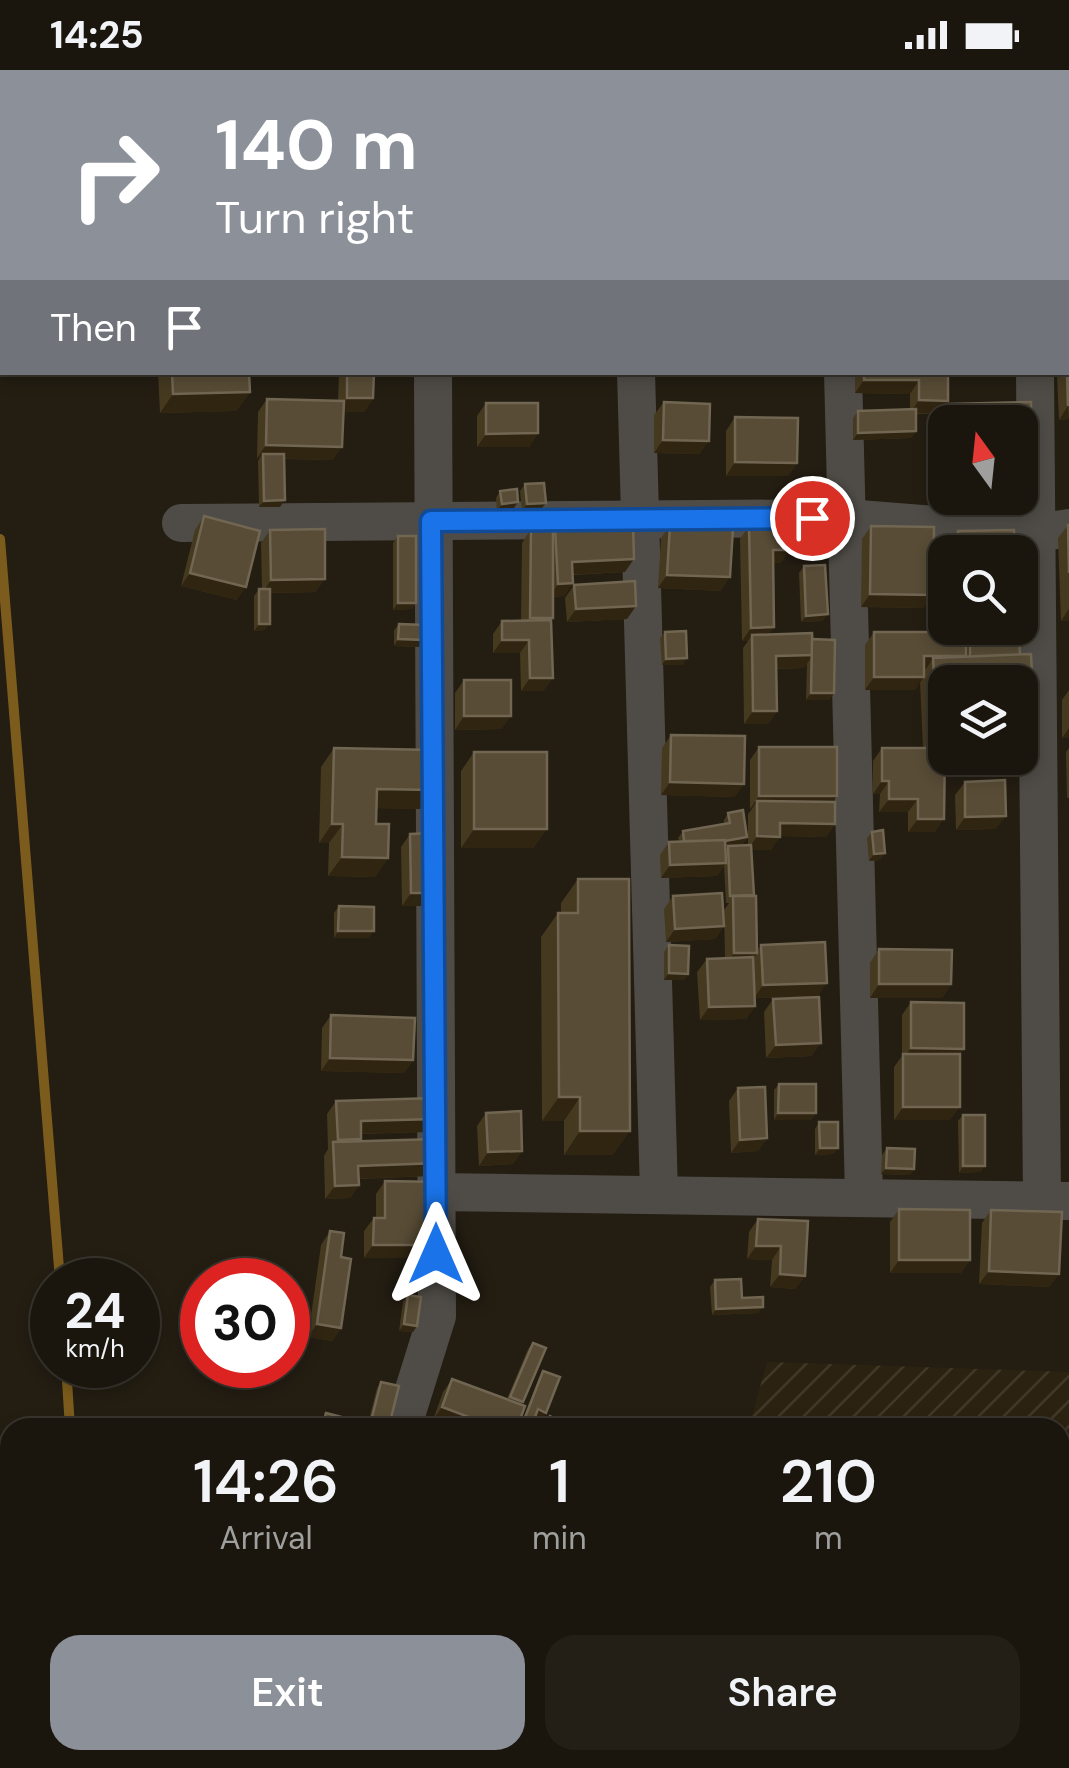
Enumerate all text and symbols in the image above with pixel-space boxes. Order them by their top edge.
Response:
text: 14:25 [50,10,144,60]
text: 140 m [215,100,418,191]
icon: right [50,110,180,240]
text: Turn right [215,188,414,247]
icon: arrive [157,300,212,355]
text: Then [50,303,137,353]
north arrow [928,405,1038,515]
map controls [928,405,1038,775]
pin [770,476,855,561]
icon: arrive [785,491,840,546]
button: search [928,535,1038,645]
button: layers [928,665,1038,775]
position arrow [384,1202,488,1306]
speed limit sign: 30 [180,1258,310,1388]
text: 24 [65,1278,126,1344]
text: km/h [65,1332,125,1365]
text: 14:26 [193,1442,339,1521]
text: 1 [549,1442,570,1521]
text: 210 [780,1442,877,1521]
text: Arrival [219,1517,313,1559]
text: min [532,1517,587,1559]
text: m [814,1517,843,1559]
button: Exit [50,1635,525,1750]
button: Share [545,1635,1020,1750]

